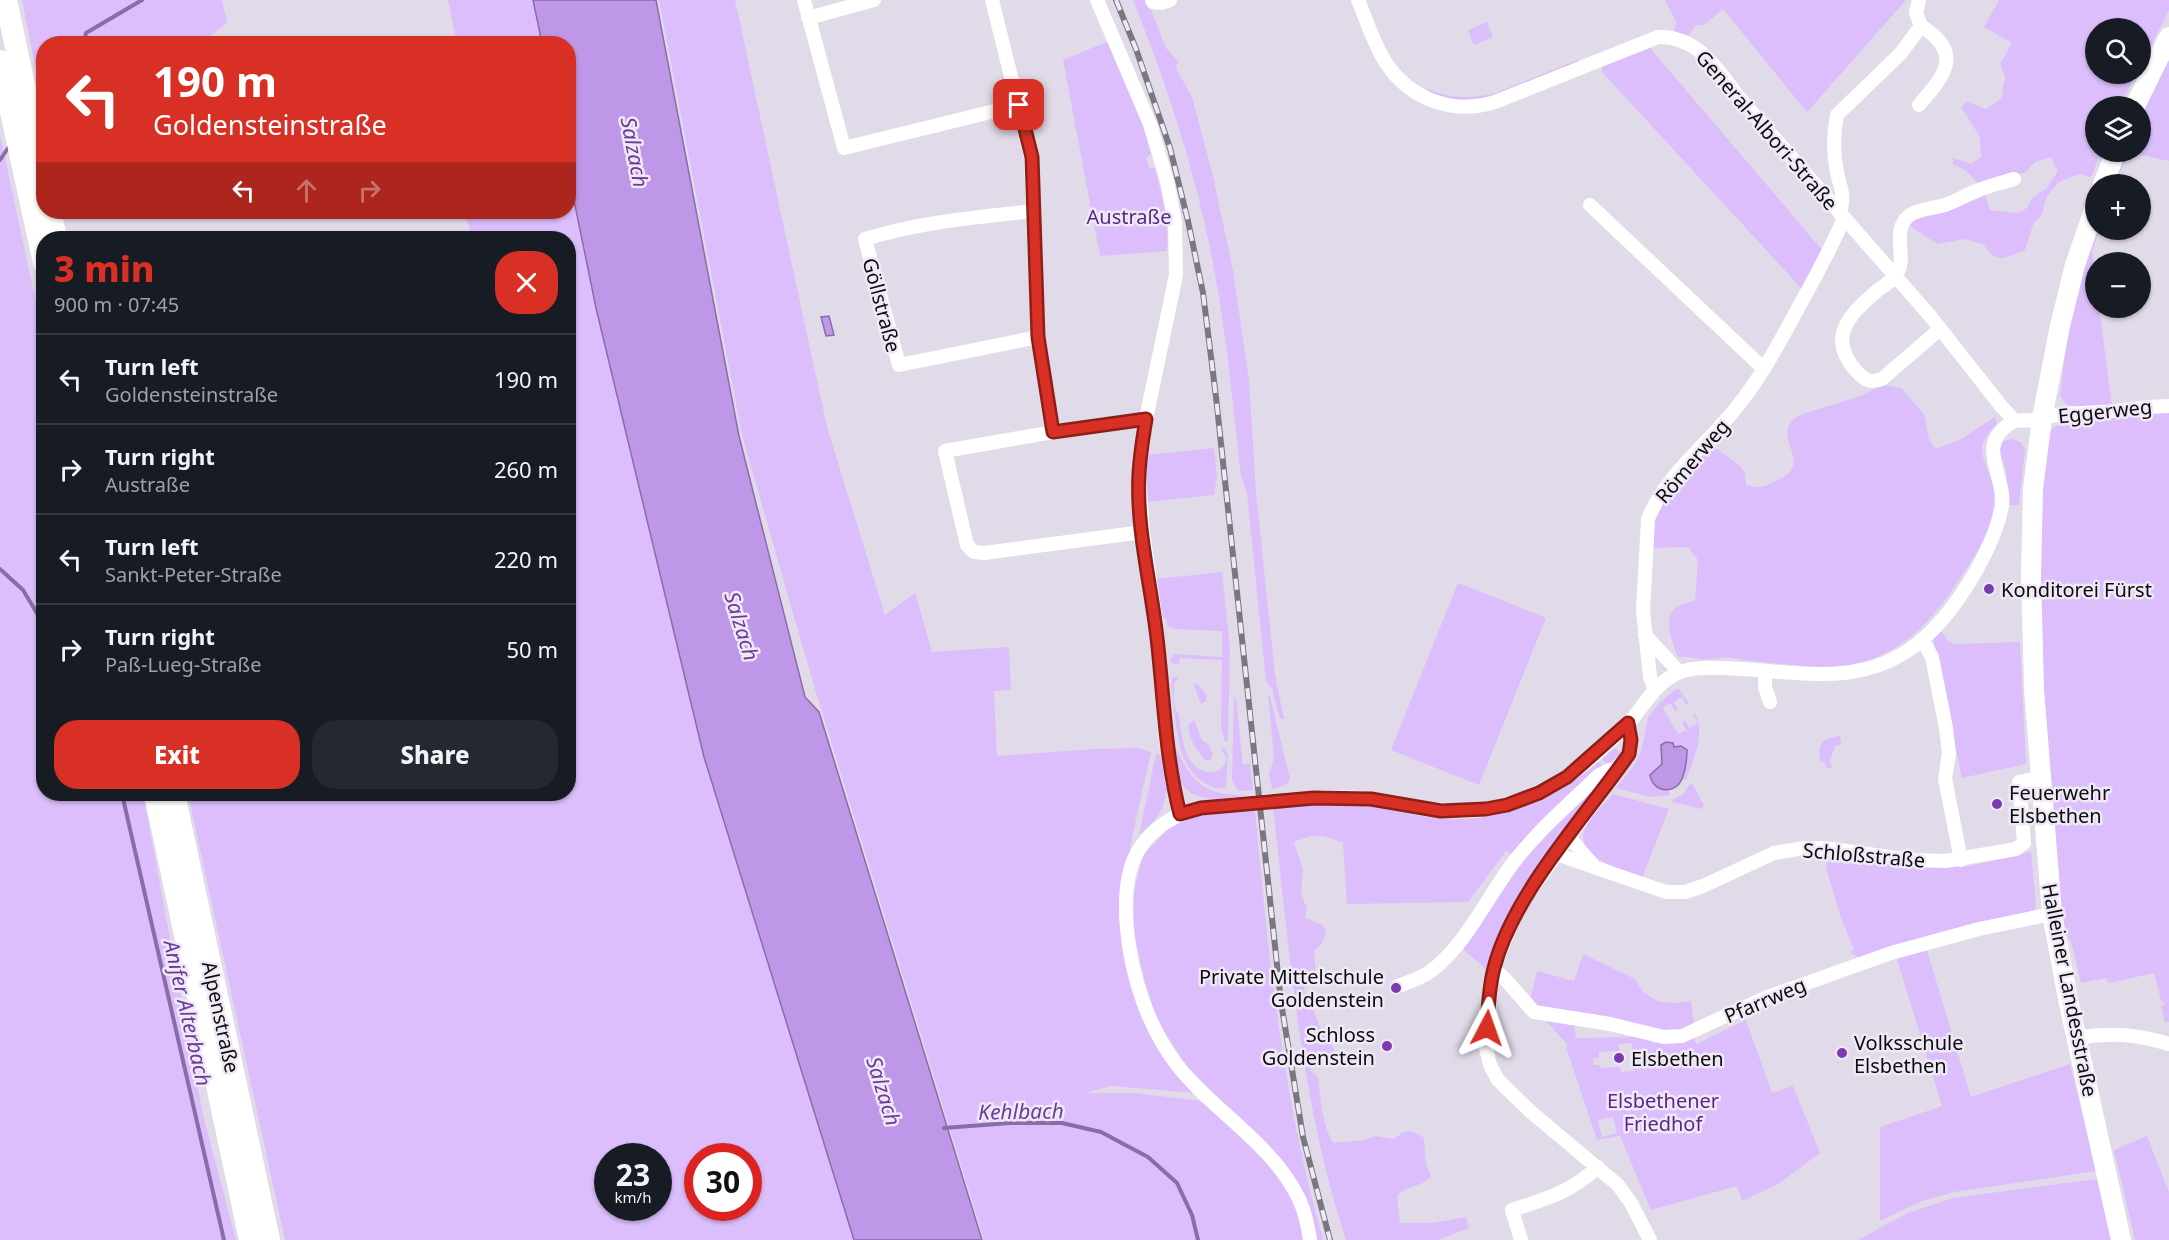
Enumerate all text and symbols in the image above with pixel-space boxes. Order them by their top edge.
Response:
map controls [2085,18,2151,318]
button: search [2085,18,2151,84]
street label: General-Albori-Straße [1690,44,1844,216]
text: 190 m [153,52,277,109]
icon: left [54,60,132,138]
pin [993,79,1044,130]
icon: arrive [1002,88,1035,121]
button: layers [2085,96,2151,162]
text: Goldensteinstraße [153,106,387,143]
water label: Salzach [614,115,656,189]
icon: left [227,174,260,207]
icon: ahead [290,174,323,207]
icon: right [353,174,386,207]
button: + [2085,174,2151,240]
park label: Austraße [1087,203,1171,230]
text: 3 min [54,244,155,293]
button: close [495,251,558,314]
button: − [2085,252,2151,318]
street label: Göllstraße [856,255,908,355]
text: 900 m · 07:45 [54,291,179,318]
text: Turn left [105,351,199,381]
icon: left [54,363,87,396]
text: 190 m [494,364,558,394]
text: Goldensteinstraße [105,381,278,408]
street label: Eggerweg [2057,393,2153,429]
street label: Römerweg [1649,413,1735,509]
text: Turn right [105,441,215,471]
icon: right [54,453,87,486]
text: 260 m [494,454,558,484]
text: Austraße [105,471,190,498]
text: Turn left [105,531,199,561]
icon: left [54,543,87,576]
text: 220 m [494,544,558,574]
text: Sankt-Peter-Straße [105,561,282,588]
place label: Konditorei Fürst [2001,576,2152,603]
marker: Konditorei Fürst [1982,582,1996,596]
water label: Salzach [718,588,766,664]
text: Turn right [105,621,215,651]
icon: right [54,633,87,666]
text: 50 m [507,634,558,664]
text: Paß-Lueg-Straße [105,651,261,678]
button: Exit [54,720,300,789]
button: Share [312,720,558,789]
place label: Feuerwehr Elsbethen [2009,779,2110,829]
marker: Feuerwehr Elsbethen [1990,797,2004,811]
street label: Schloßstraße [1802,836,1926,874]
street label: Halleiner Landesstraße [2036,881,2104,1099]
water label: Anifer Alterbach [157,935,218,1089]
street label: Alpenstraße [196,959,246,1075]
place label: Private Mittelschule Goldenstein [1199,963,1384,1013]
street label: Pfarrweg [1720,971,1810,1029]
marker: Private Mittelschule Goldenstein [1389,981,1403,995]
position arrow [1455,996,1519,1060]
place label: Schloss Goldenstein [1262,1021,1375,1071]
place label: Volksschule Elsbethen [1854,1029,1963,1079]
marker: Schloss Goldenstein [1380,1039,1394,1053]
place label: Elsbethen [1631,1045,1724,1072]
marker: Volksschule Elsbethen [1835,1046,1849,1060]
marker: Elsbethen [1612,1051,1626,1065]
water label: Salzach [860,1053,908,1129]
park label: Elsbethener Friedhof [1607,1087,1719,1137]
water label: Kehlbach [978,1096,1064,1126]
speed limit sign: 30 [684,1143,762,1221]
text: 23 [616,1154,650,1195]
text: km/h [615,1187,651,1207]

